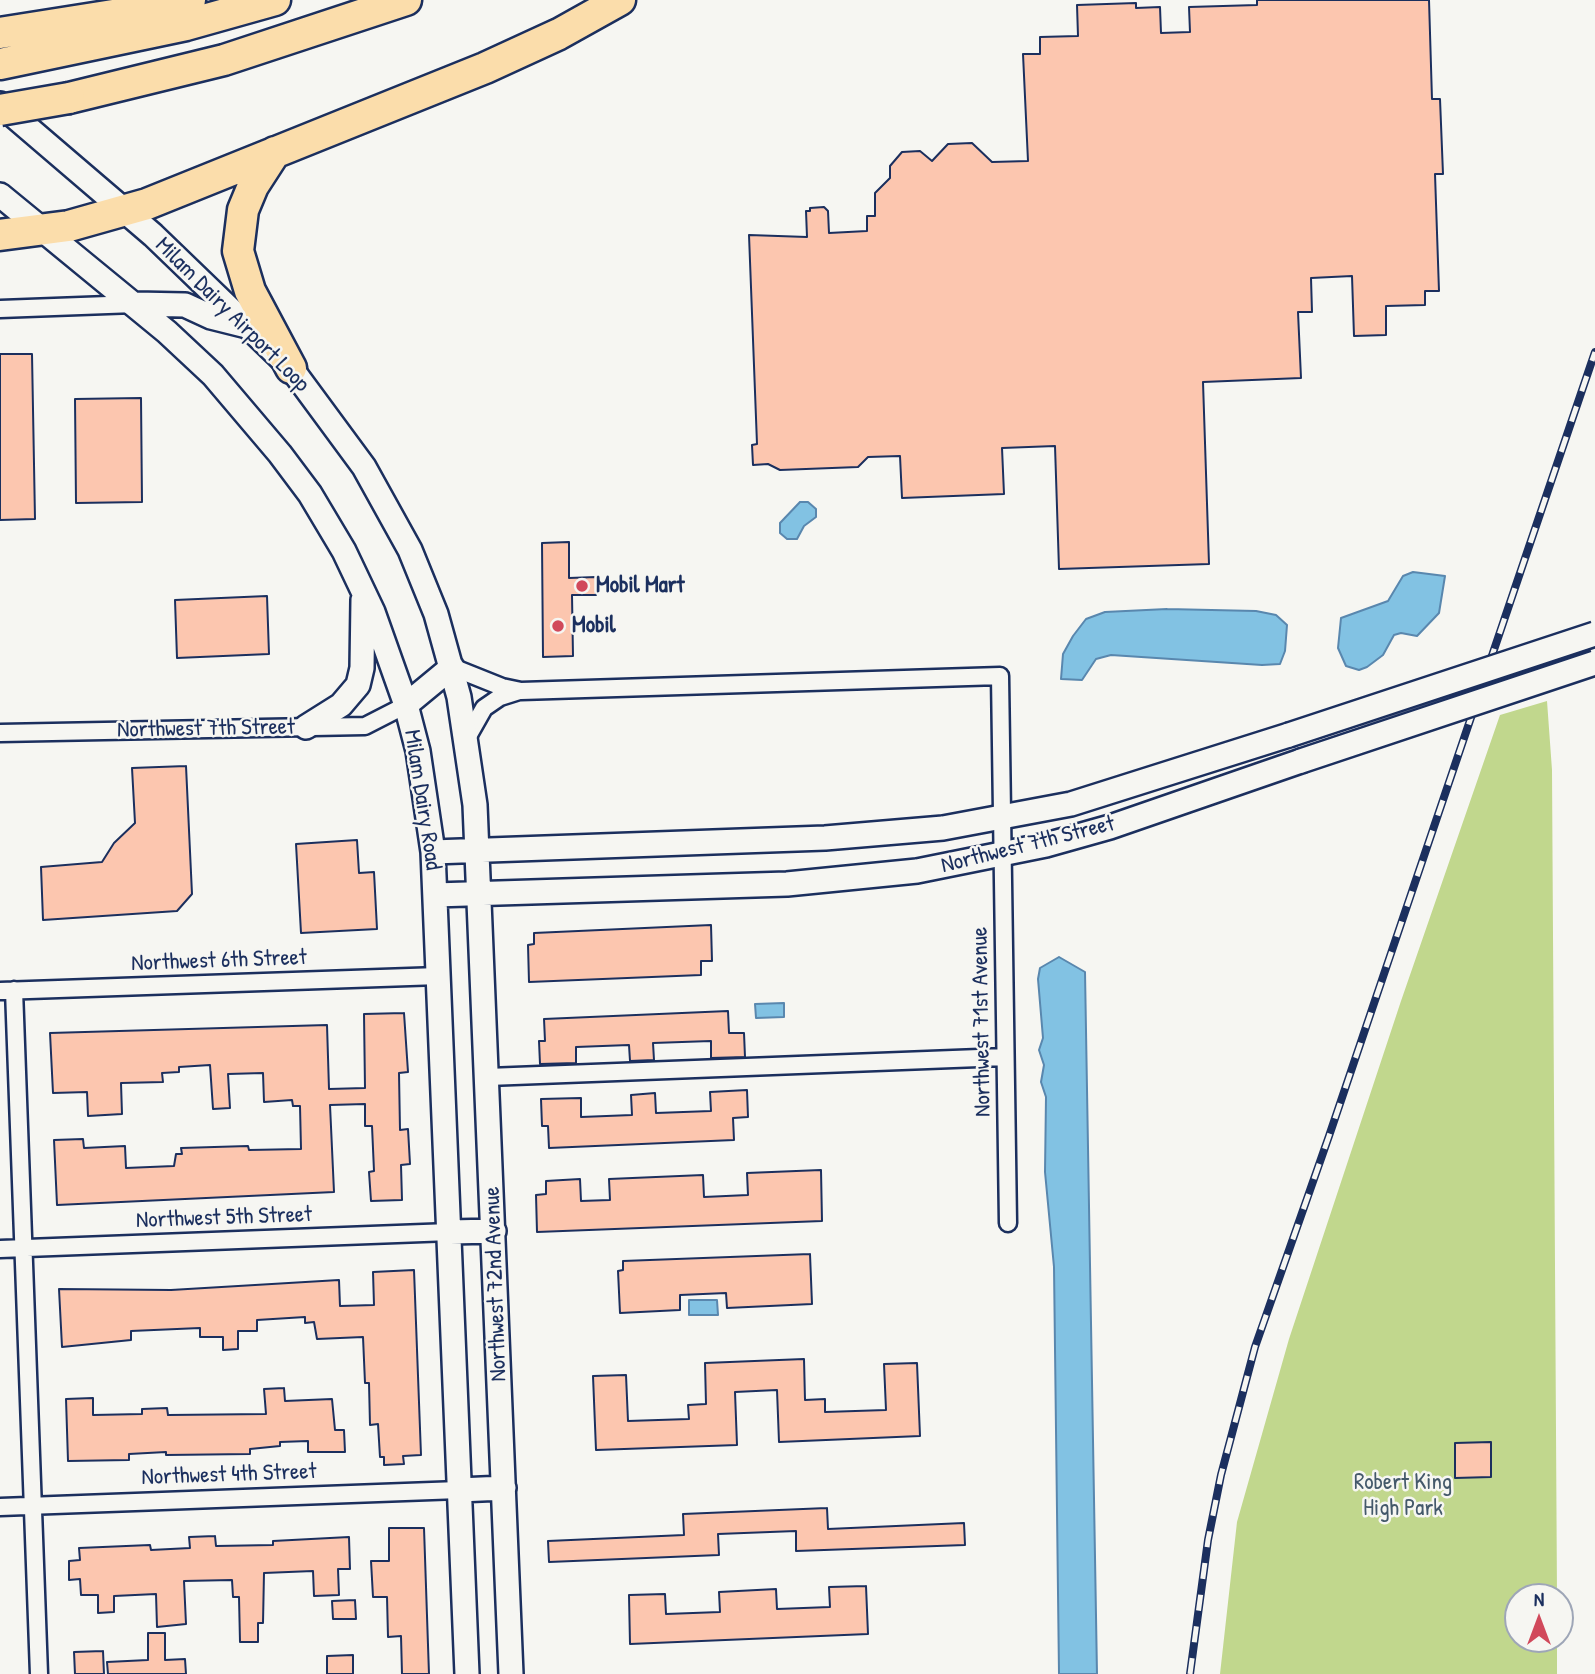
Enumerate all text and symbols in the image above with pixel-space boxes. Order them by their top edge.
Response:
street label: Milam Dairy Airport Loop [149,232,315,398]
place label: Mobil Mart [596,572,684,600]
marker: Mobil Mart [574,578,590,594]
place label: Mobil [572,612,616,640]
marker: Mobil [550,618,566,634]
street label: Northwest 7th Street [117,714,295,744]
street label: Milam Dairy Road [397,728,447,872]
street label: Northwest 7th Street [939,810,1117,880]
street label: Northwest 71st Avenue [967,927,997,1117]
street label: Northwest 6th Street [131,944,307,978]
street label: Northwest 72nd Avenue [479,1186,513,1382]
street label: Northwest 5th Street [136,1201,312,1235]
street label: Northwest 4th Street [141,1458,317,1492]
park label: Robert King High Park [1354,1469,1452,1523]
north arrow [1504,1583,1574,1653]
text: N [1534,1586,1544,1612]

